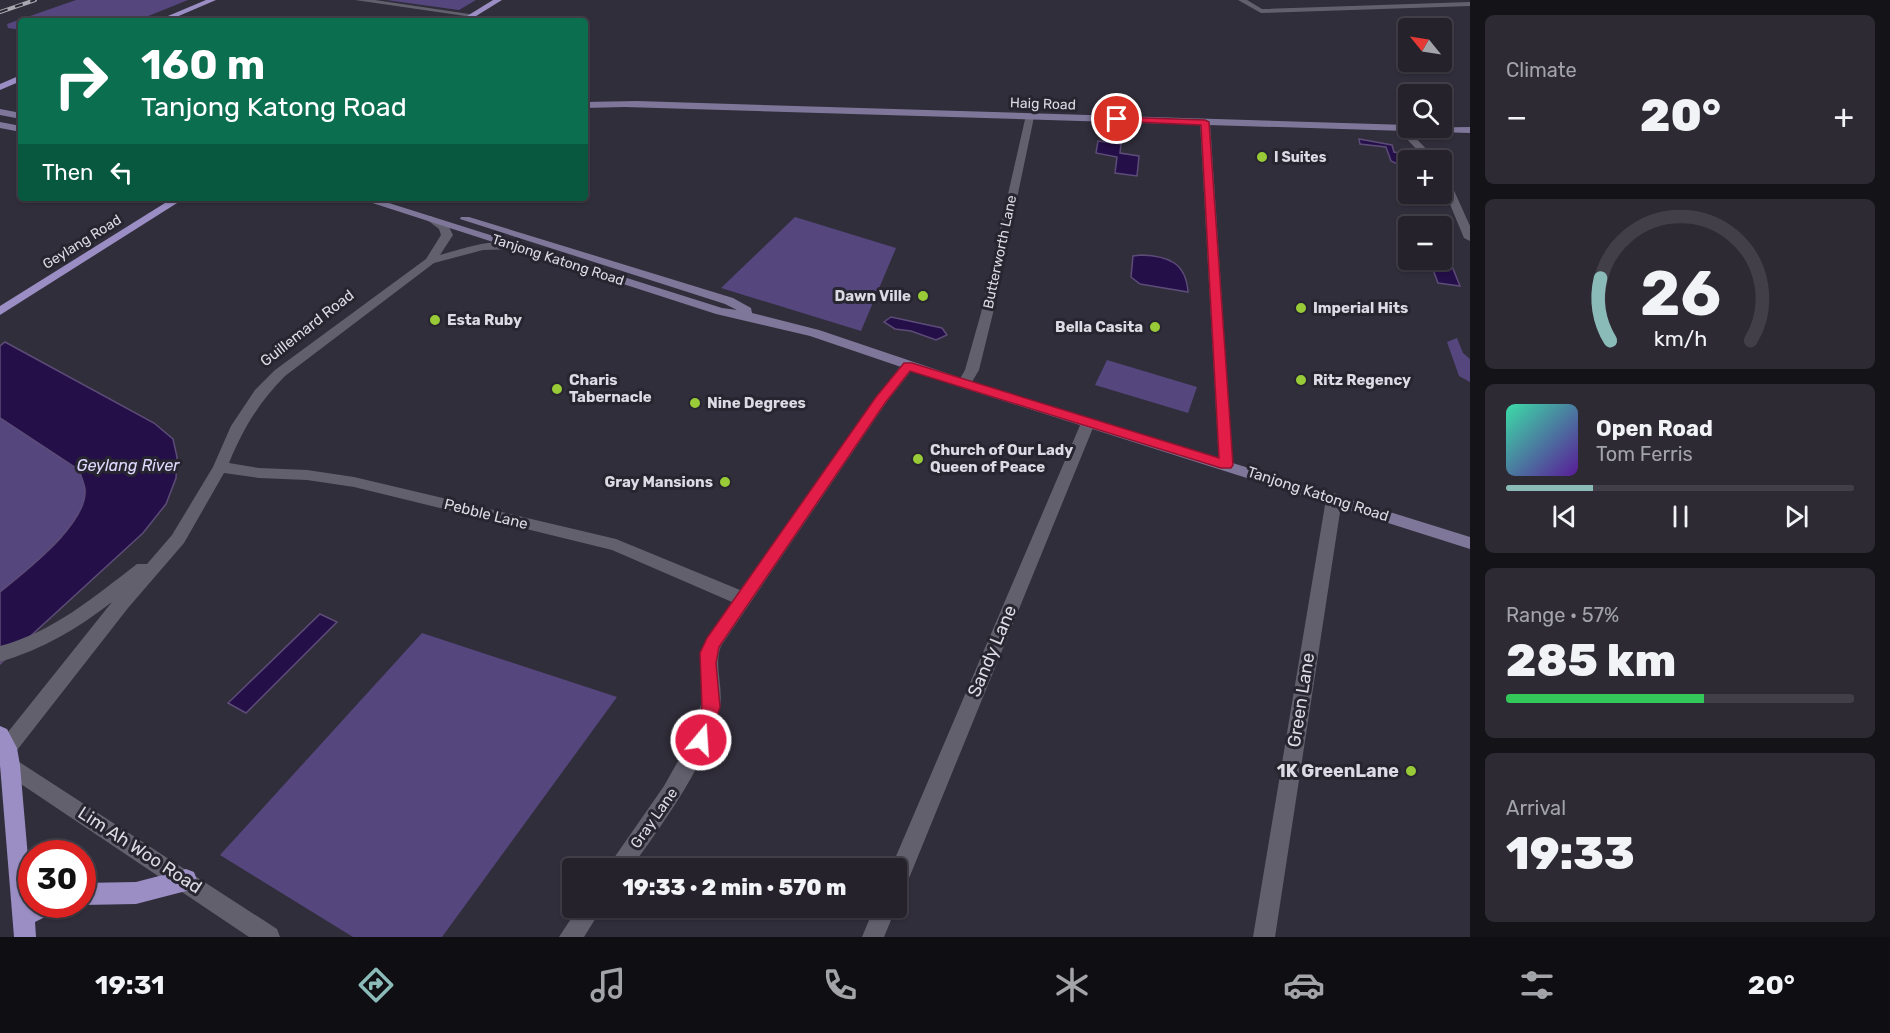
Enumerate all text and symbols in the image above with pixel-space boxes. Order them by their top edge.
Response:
north arrow [1398,18,1452,72]
map controls [1398,18,1452,270]
text: 160 m [141,40,265,90]
icon: right [42,42,120,120]
text: Climate [1506,58,1577,82]
button: search [1398,84,1452,138]
text: 20° [1640,89,1721,142]
text: Tanjong Katong Road [141,91,407,123]
pin [1091,93,1142,144]
street label: Haig Road [1010,94,1076,114]
text: − [1506,97,1527,136]
text: + [1833,97,1854,136]
icon: arrive [1100,102,1133,135]
place label: I Suites [1274,149,1327,166]
marker: I Suites [1255,150,1269,164]
button: + [1398,150,1452,204]
icon: left [105,156,138,189]
text: Then [42,159,93,186]
street label: Butterworth Lane [980,194,1020,310]
street label: Geylang Road [40,211,124,273]
button: − [1398,216,1452,270]
street label: Tanjong Katong Road [490,231,626,289]
text: 26 [1639,257,1721,331]
street label: Guillemard Road [257,286,357,370]
place label: Dawn Ville [834,287,911,305]
marker: Dawn Ville [916,289,930,303]
place label: Imperial Hits [1313,299,1408,317]
marker: Imperial Hits [1294,301,1308,315]
place label: Esta Ruby [447,311,522,329]
marker: Esta Ruby [428,313,442,327]
place label: Bella Casita [1055,318,1143,336]
marker: Bella Casita [1148,320,1162,334]
text: km/h [1653,327,1707,352]
place label: Charis Tabernacle [569,371,652,406]
place label: Ritz Regency [1313,371,1411,389]
marker: Ritz Regency [1294,373,1308,387]
marker: Charis Tabernacle [550,382,564,396]
place label: Nine Degrees [707,394,806,412]
marker: Nine Degrees [688,396,702,410]
text: Open Road [1596,415,1713,442]
place label: Church of Our Lady Queen of Peace [930,441,1073,476]
text: Tom Ferris [1596,442,1693,466]
marker: Church of Our Lady Queen of Peace [911,452,925,466]
water label: Geylang River [77,456,180,475]
street label: Tanjong Katong Road [1245,463,1391,525]
place label: Gray Mansions [605,473,713,491]
marker: Gray Mansions [718,475,732,489]
street label: Pebble Lane [442,495,530,533]
icon: previous [1548,500,1581,533]
icon: pause [1664,500,1697,533]
icon: next [1780,500,1813,533]
street label: Sandy Lane [963,602,1021,700]
text: Range · 57% [1506,603,1619,627]
text: 285 km [1506,634,1676,687]
street label: Green Lane [1283,651,1319,749]
position arrow [669,708,733,772]
place label: 1K GreenLane [1277,760,1399,782]
marker: 1K GreenLane [1404,764,1418,778]
street label: Gray Lane [627,784,681,852]
text: Arrival [1506,796,1566,820]
street label: Lim Ah Woo Road [74,802,206,898]
text: 19:33 [1506,827,1635,880]
speed limit sign: 30 [18,840,96,918]
text: 19:33 · 2 min · 570 m [622,874,847,901]
icon: directions [355,964,397,1006]
icon: music [587,964,629,1006]
icon: phone [819,964,861,1006]
icon: climate [1051,964,1093,1006]
icon: car [1283,964,1325,1006]
icon: filters [1516,964,1558,1006]
text: 19:31 [95,969,165,1001]
text: 20° [1748,969,1795,1001]

